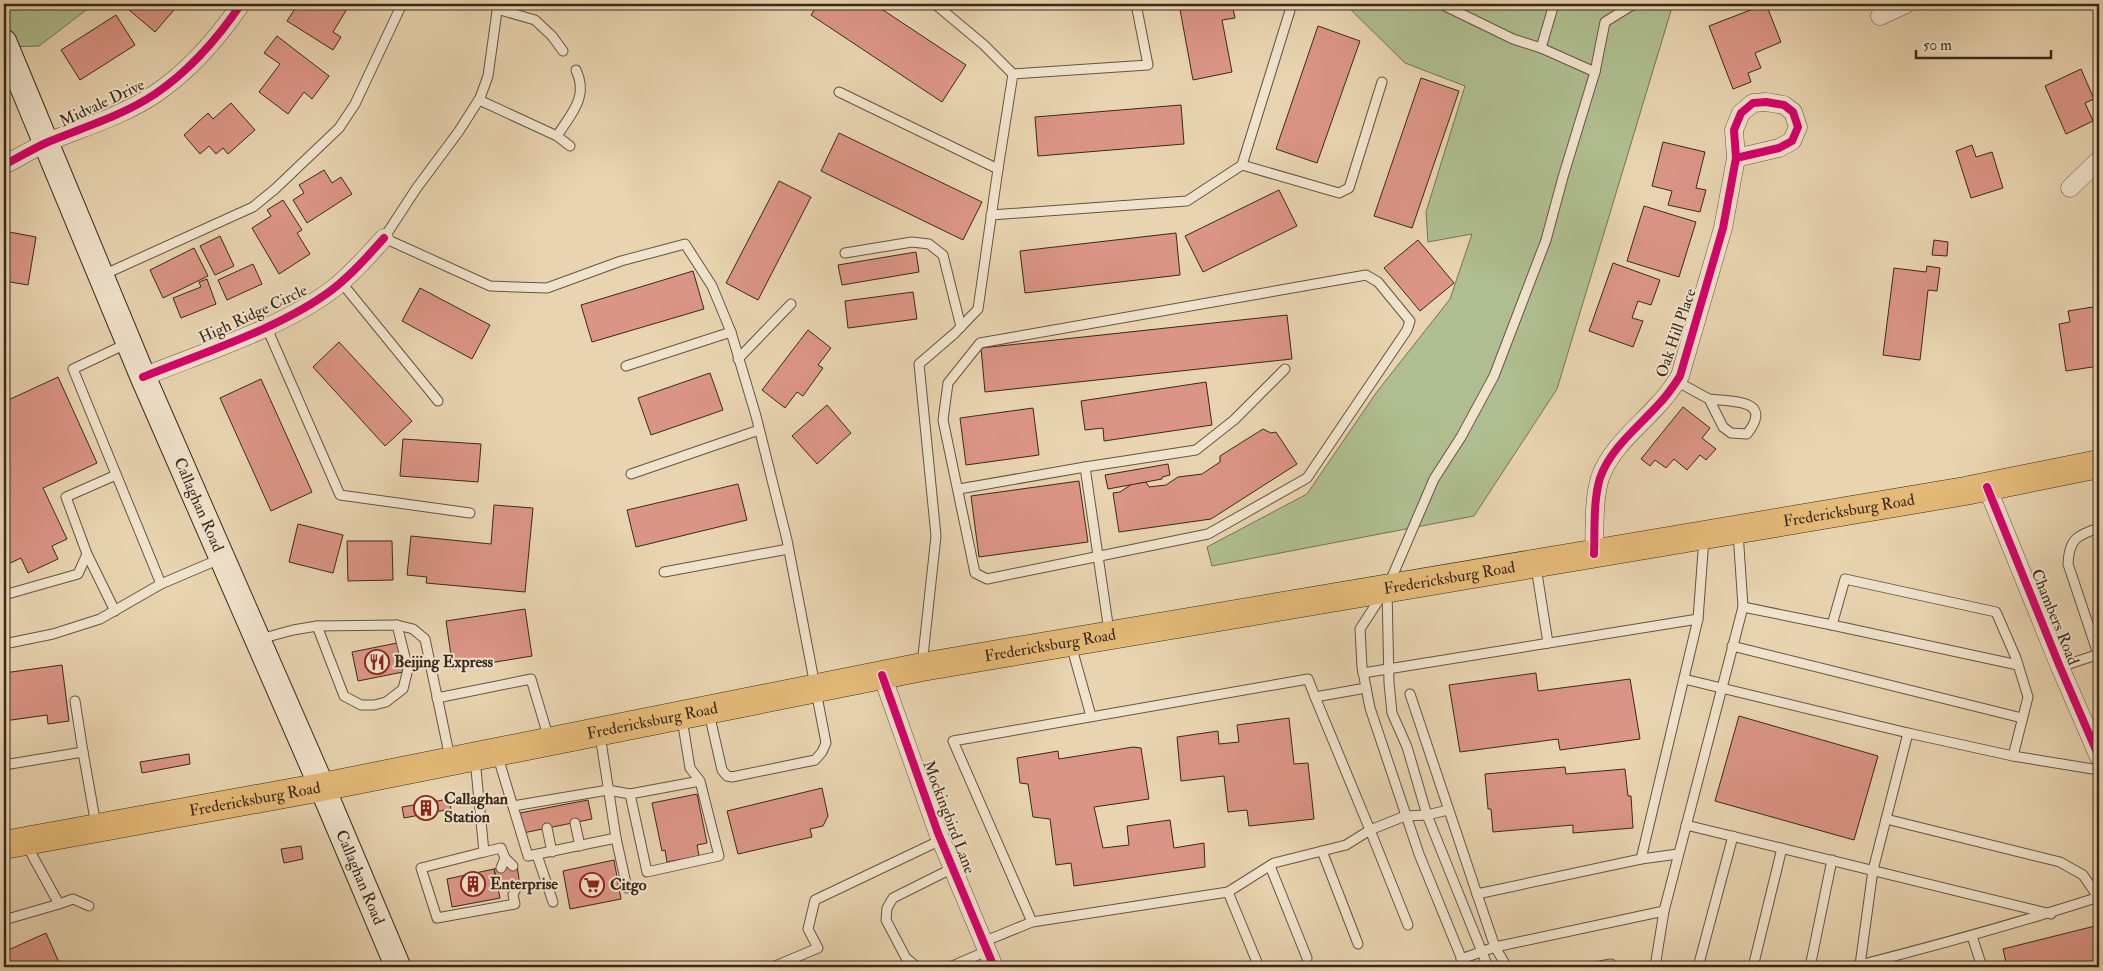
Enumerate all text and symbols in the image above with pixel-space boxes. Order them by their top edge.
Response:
scale bar [1916,28,2050,60]
text: 50 m [1923,36,1952,55]
street label: Midvale Drive [56,74,148,131]
street label: High Ridge Circle [196,280,311,348]
street label: Oak Hill Place [1651,286,1701,380]
street label: Callaghan Road [169,454,228,555]
street label: Fredericksburg Road [1781,490,1916,532]
street label: Fredericksburg Road [1382,557,1517,599]
street label: Chambers Road [2027,566,2083,668]
street label: Fredericksburg Road [983,624,1117,666]
restaurant icon: Beijing Express [364,649,390,675]
place label: Beijing Express [394,652,494,673]
street label: Fredericksburg Road [585,698,720,744]
street label: Mockingbird Lane [918,758,980,877]
street label: Fredericksburg Road [188,777,322,821]
place label: Callaghan Station [444,789,509,827]
building icon: Callaghan Station [413,795,439,821]
street label: Callaghan Road [331,827,389,928]
building icon: Enterprise [460,871,486,897]
supermarket icon: Citgo [579,872,605,898]
place label: Enterprise [490,874,558,895]
place label: Citgo [610,875,647,896]

